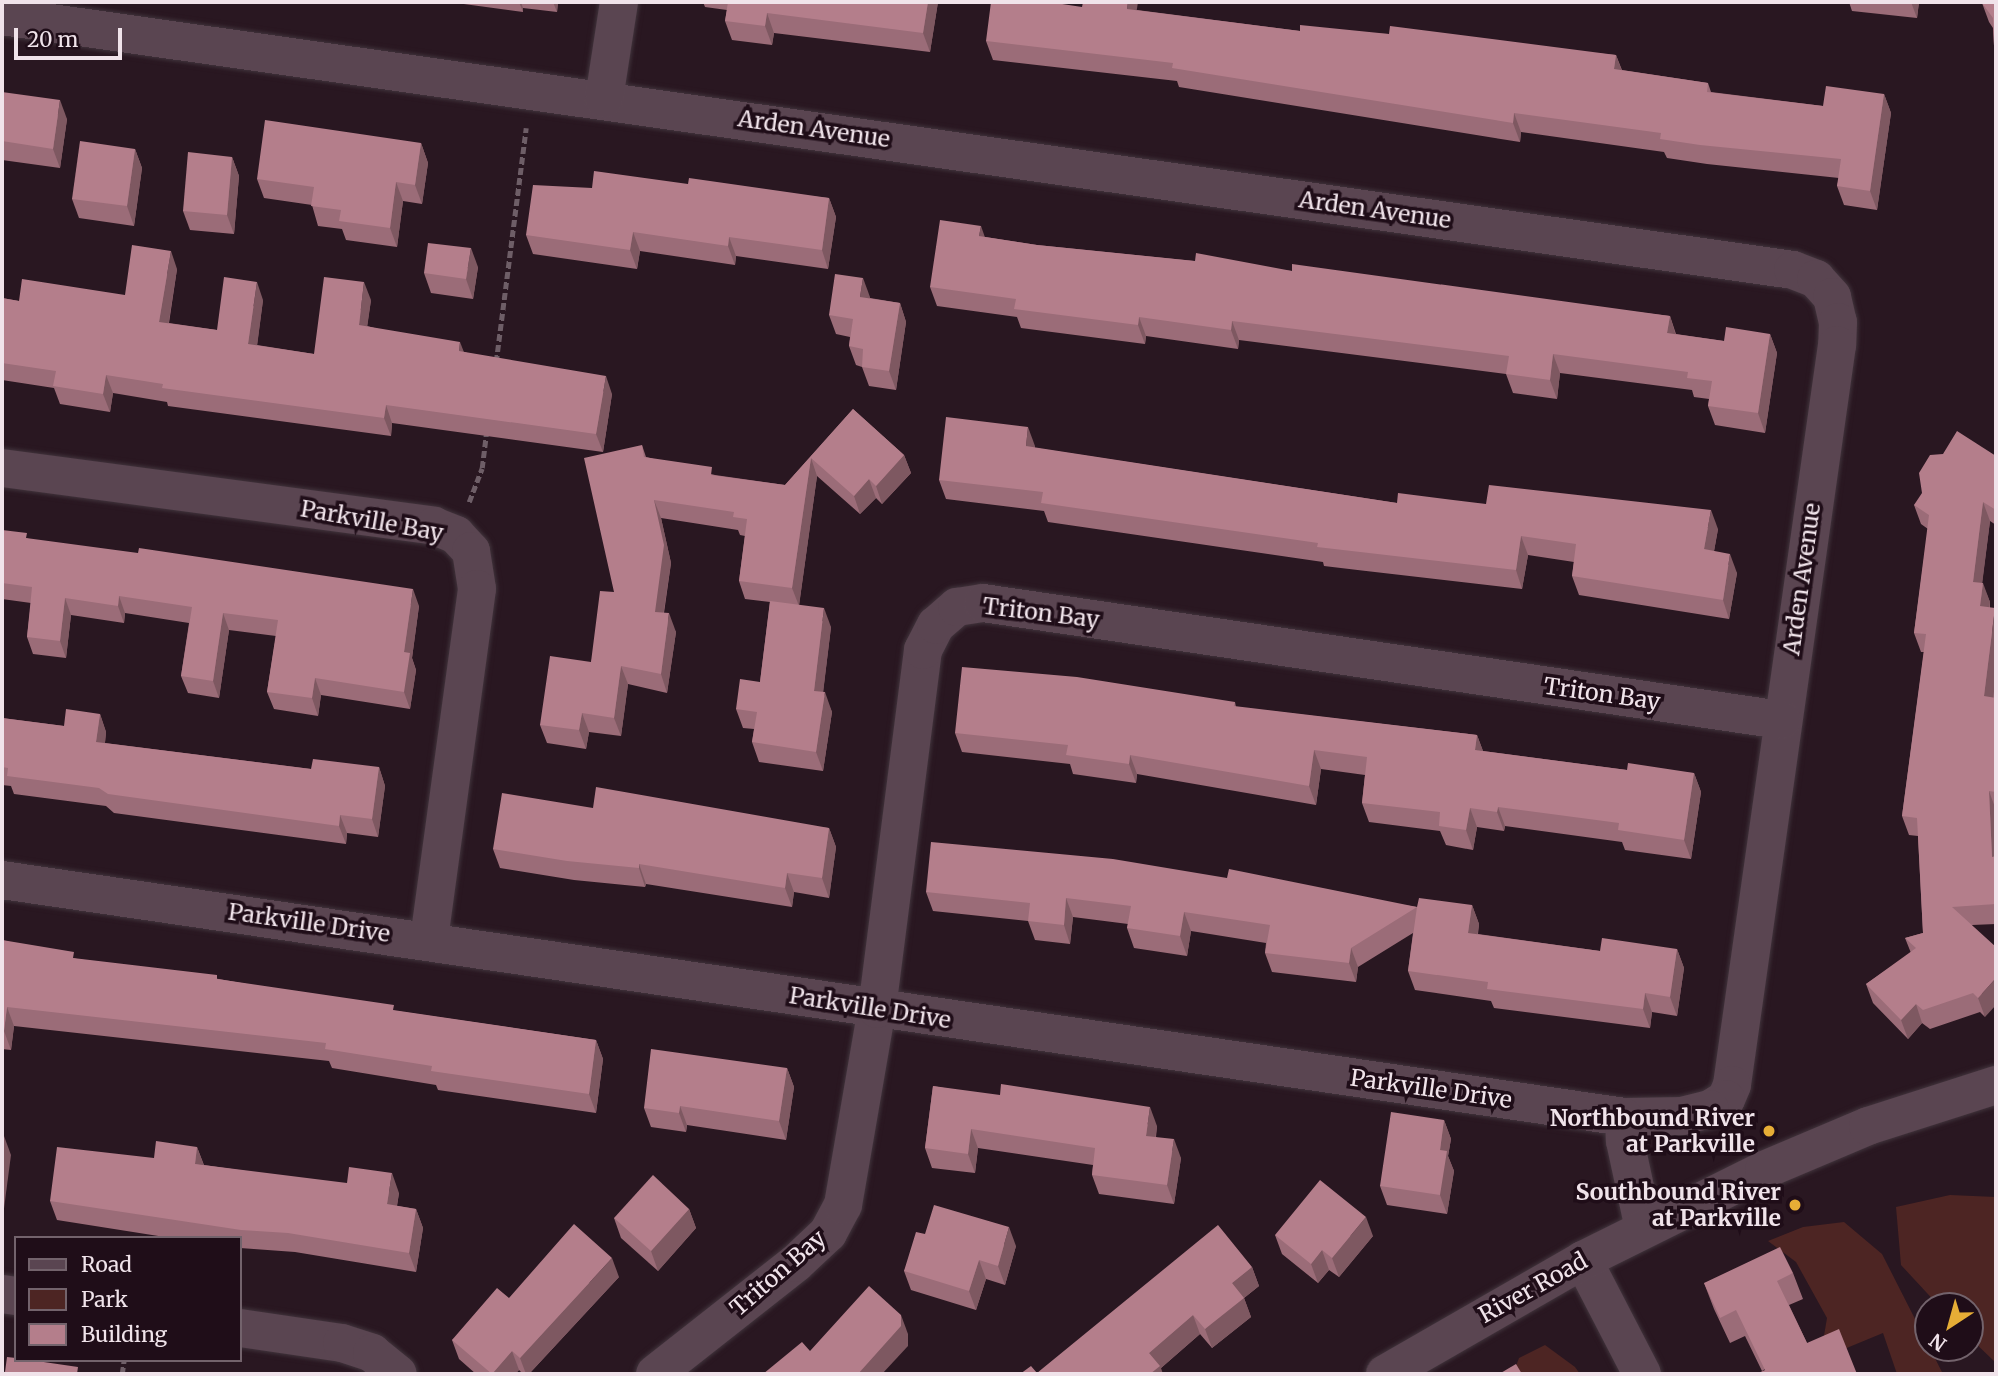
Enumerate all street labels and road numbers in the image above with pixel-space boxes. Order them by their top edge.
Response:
street label: Arden Avenue [736,105,892,153]
street label: Arden Avenue [1297,186,1453,234]
street label: Parkville Bay [298,495,446,547]
street label: Arden Avenue [1778,501,1826,657]
street label: Triton Bay [981,592,1101,634]
street label: Triton Bay [1542,672,1662,716]
street label: Parkville Drive [226,898,392,948]
street label: Parkville Drive [787,982,953,1034]
street label: Parkville Drive [1348,1064,1514,1114]
street label: Triton Bay [725,1224,831,1322]
street label: River Road [1474,1247,1592,1329]

